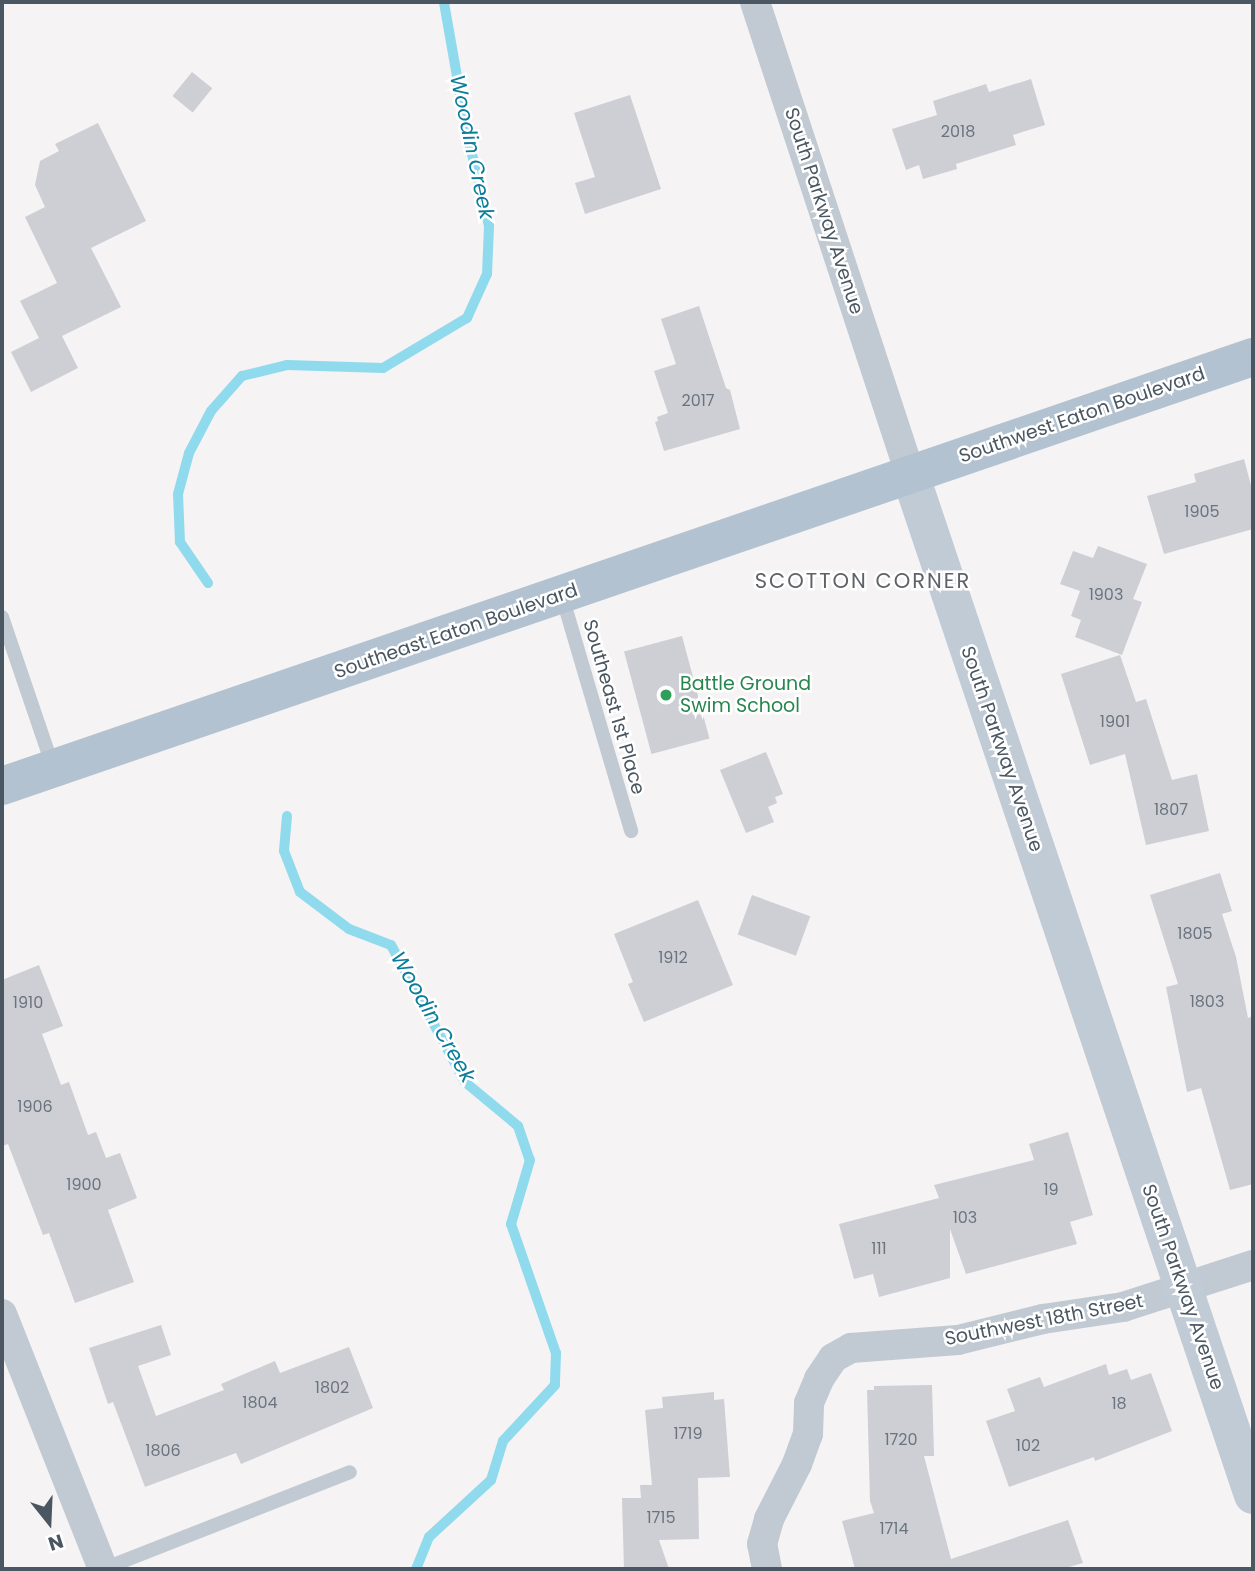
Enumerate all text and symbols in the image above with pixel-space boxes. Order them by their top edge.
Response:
water label: Woodin Creek [444,72,500,222]
street label: South Parkway Avenue [780,105,868,317]
house number: 2018 [941,122,975,142]
street label: Southwest Eaton Boulevard [956,362,1208,468]
house number: 2017 [681,391,715,411]
house number: 1905 [1184,502,1220,522]
district label: SCOTTON CORNER [757,568,969,594]
street label: Southeast Eaton Boulevard [331,579,581,683]
house number: 1903 [1089,585,1123,605]
street label: Southeast 1st Place [578,617,650,797]
street label: South Parkway Avenue [956,643,1048,855]
place label: Battle Ground Swim School [680,673,811,717]
marker: Battle Ground Swim School [658,687,674,703]
house number: 1901 [1100,712,1130,732]
house number: 1807 [1154,800,1188,820]
house number: 1805 [1177,924,1213,944]
water label: Woodin Creek [385,947,481,1087]
house number: 1912 [658,948,688,968]
house number: 1803 [1190,992,1224,1012]
house number: 1910 [13,993,43,1013]
house number: 1906 [17,1097,53,1117]
house number: 1900 [66,1175,102,1195]
house number: 19 [1043,1180,1059,1200]
street label: South Parkway Avenue [1137,1181,1229,1393]
house number: 103 [953,1208,977,1228]
house number: 111 [871,1239,887,1259]
street label: Southwest 18th Street [943,1290,1145,1350]
house number: 1802 [315,1378,349,1398]
house number: 1804 [242,1393,278,1413]
house number: 18 [1111,1394,1127,1414]
house number: 1719 [673,1424,703,1444]
house number: 1720 [884,1430,918,1450]
house number: 102 [1016,1436,1040,1456]
house number: 1806 [145,1441,181,1461]
north arrow [14,1487,84,1557]
house number: 1715 [646,1508,676,1528]
house number: 1714 [879,1519,909,1539]
text: N [45,1527,67,1557]

